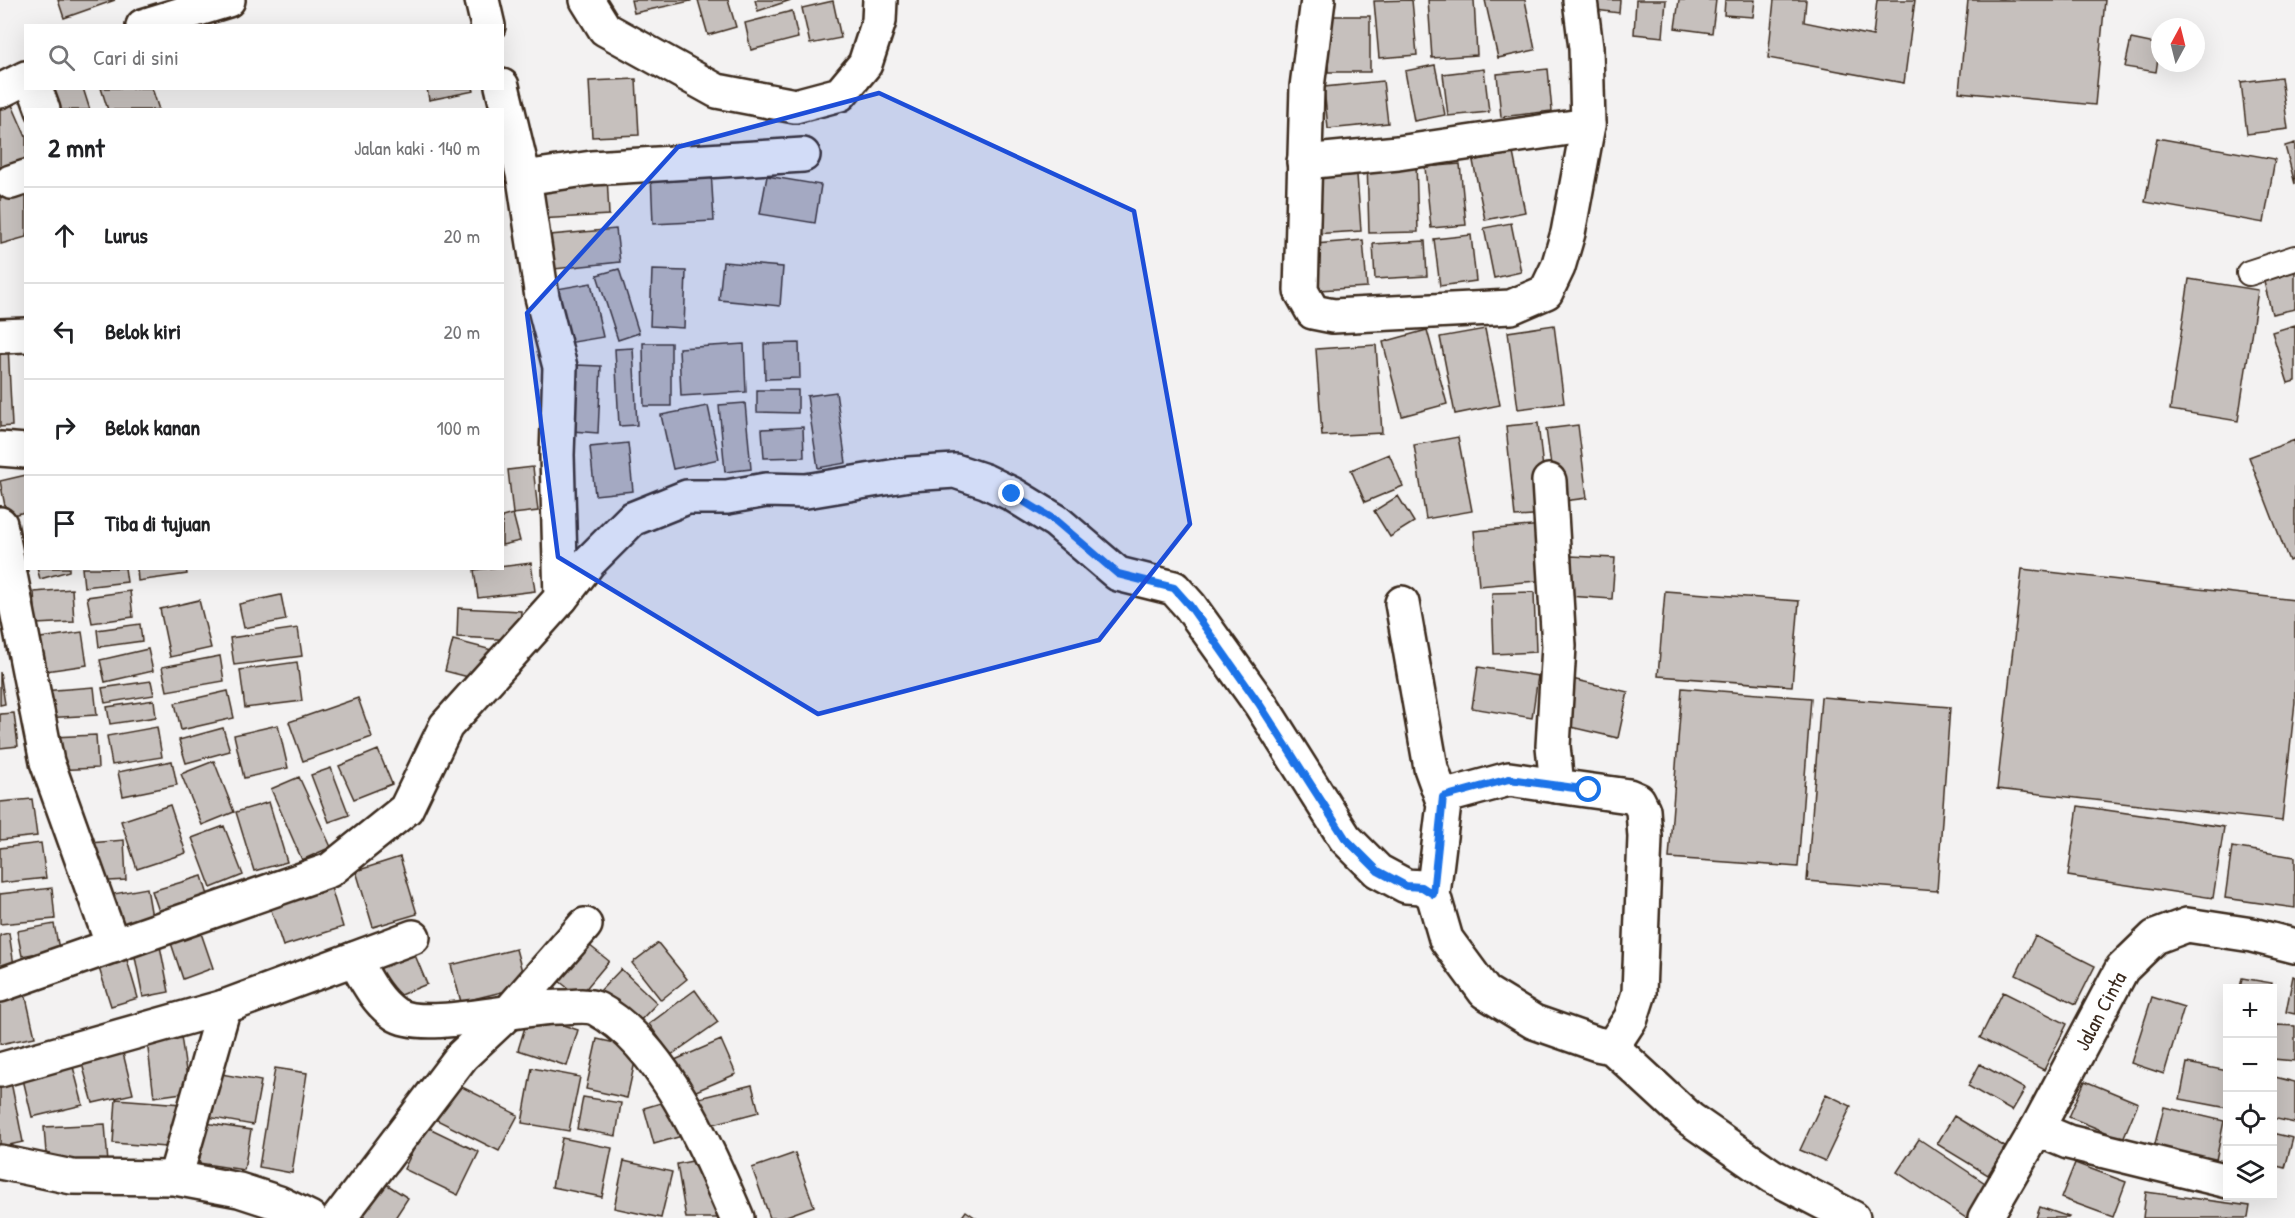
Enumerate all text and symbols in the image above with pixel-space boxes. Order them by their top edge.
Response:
north arrow [2151,18,2205,72]
search box [24,24,504,90]
icon: search [45,41,78,74]
text: Cari di sini [93,42,179,72]
text: 2 mnt [48,130,105,165]
text: Jalan kaki · 140 m [354,134,480,161]
icon: ahead [48,219,81,252]
text: Lurus [105,220,148,250]
text: 20 m [443,222,480,249]
icon: left [48,315,81,348]
text: Belok kiri [105,316,181,346]
text: 20 m [443,318,480,345]
icon: right [48,411,81,444]
text: Belok kanan [105,412,200,442]
text: 100 m [437,414,480,441]
route end [998,480,1024,506]
icon: arrive [48,507,81,540]
text: Tiba di tujuan [105,508,210,538]
route start [1575,776,1601,802]
street label: Jalan Cinta [2067,966,2133,1055]
map controls [2223,984,2277,1200]
button: + [2223,984,2277,1038]
button: − [2223,1038,2277,1092]
button: locate [2223,1092,2277,1146]
button: layers [2223,1146,2277,1200]

